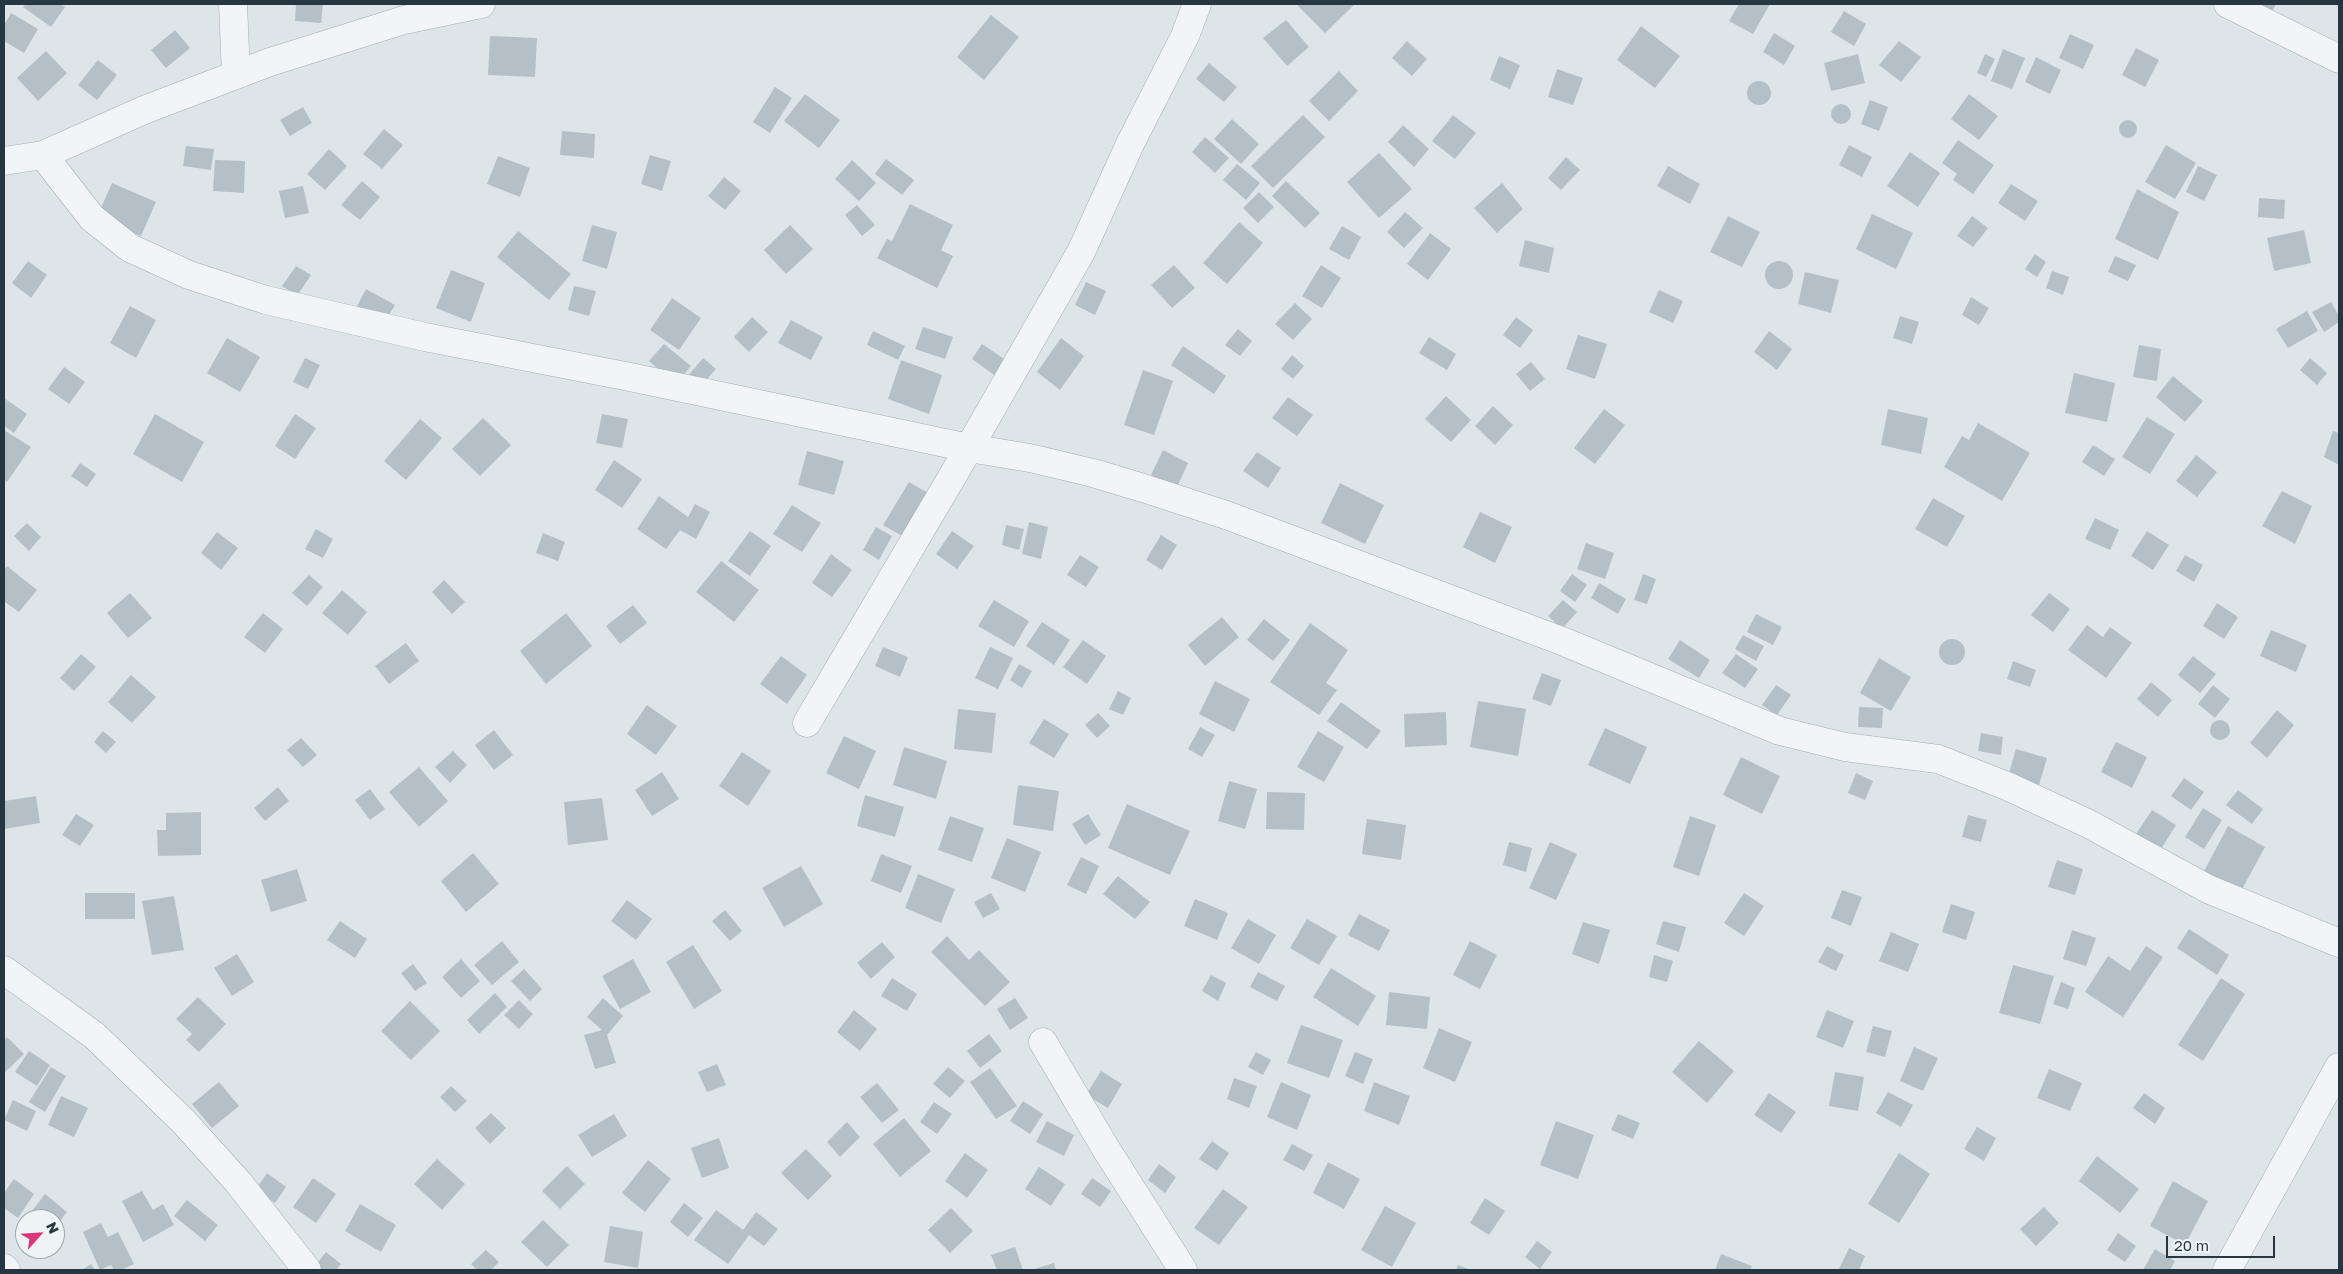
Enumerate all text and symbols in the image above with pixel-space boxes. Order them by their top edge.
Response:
north arrow [15,1209,65,1259]
text: N [43,1219,63,1236]
scale bar [2168,1226,2277,1258]
text: 20 m [2174,1236,2209,1254]

